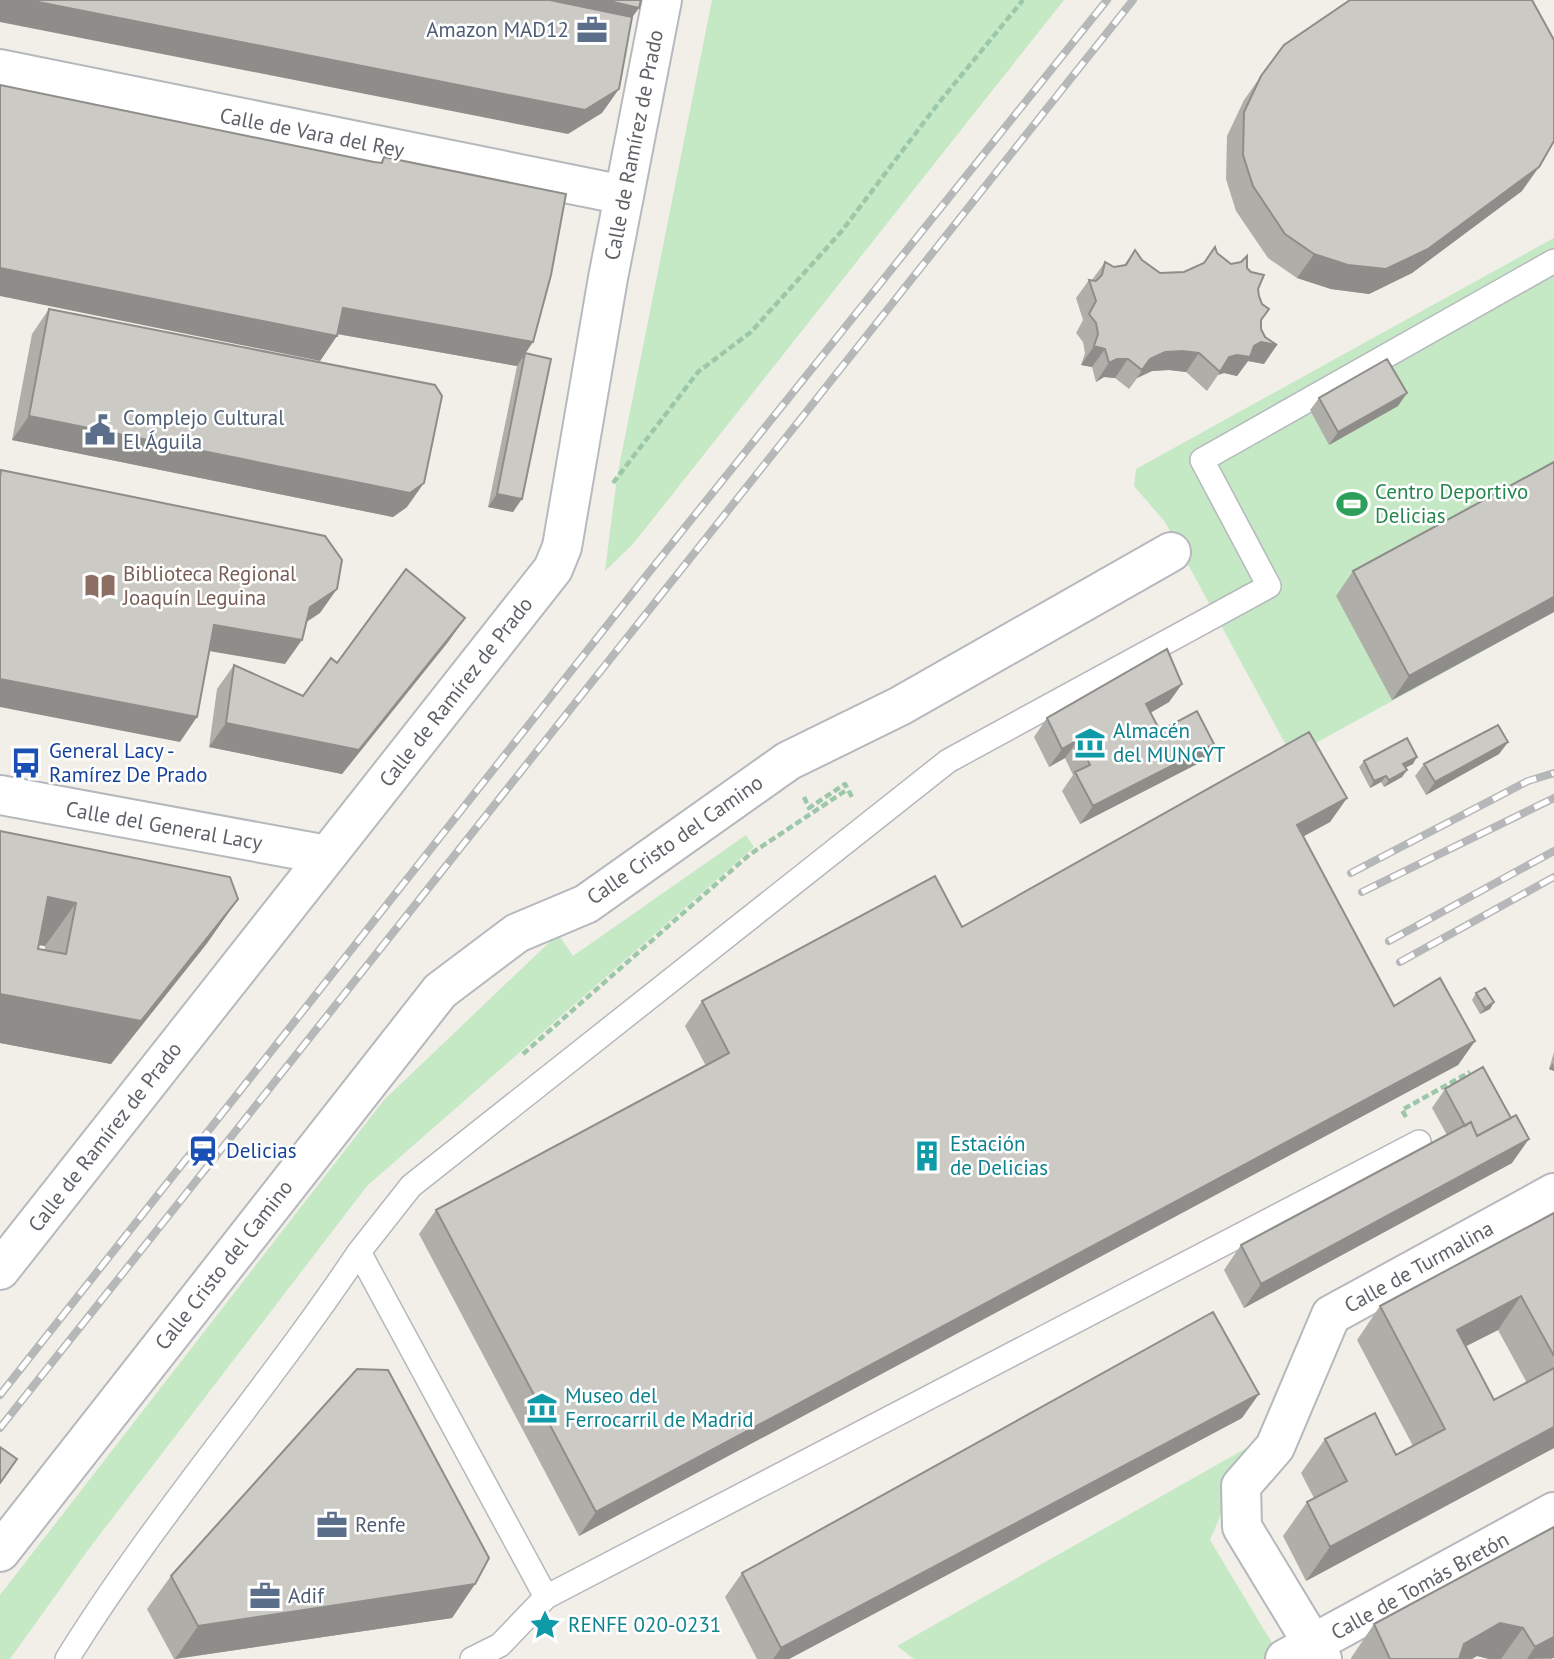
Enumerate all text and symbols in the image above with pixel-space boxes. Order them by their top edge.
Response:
office icon: Amazon MAD12 [575,13,609,47]
place label: Amazon MAD12 [426,16,569,43]
street label: Calle de Ramírez de Prado [598,27,669,262]
street label: Calle de Vara del Rey [218,101,407,164]
place label: Complejo Cultural El Águila [123,404,284,455]
public building icon: Complejo Cultural El Águila [83,413,117,447]
place label: Centro Deportivo Delicias [1375,478,1528,529]
sports icon: Centro Deportivo Delicias [1335,487,1369,521]
place label: Biblioteca Regional Joaquín Leguina [122,560,296,611]
library icon: Biblioteca Regional Joaquín Leguina [83,569,117,603]
street label: Calle de Ramírez de Prado [373,591,538,792]
place label: Almacén del MUNCYT [1113,717,1226,768]
museum icon: Almacén del MUNCYT [1073,726,1107,760]
place label: General Lacy - Ramírez De Prado [49,737,207,788]
bus stop icon: General Lacy - Ramírez De Prado [9,746,43,780]
street label: Calle Cristo del Camino [581,769,768,911]
street label: Calle del General Lacy [64,795,265,856]
street label: Calle de Ramírez de Prado [22,1036,187,1237]
place label: Estación de Delicias [950,1130,1048,1181]
station icon: Delicias [186,1134,220,1168]
place label: Delicias [226,1137,297,1164]
building icon: Estación de Delicias [910,1139,944,1173]
street label: Calle Cristo del Camino [149,1174,299,1355]
street label: Calle de Turmalina [1339,1214,1498,1319]
place label: Museo del Ferrocarril de Madrid [565,1382,754,1433]
museum icon: Museo del Ferrocarril de Madrid [525,1391,559,1425]
office icon: Renfe [315,1508,349,1542]
place label: Renfe [355,1511,406,1538]
street label: Calle de Tomás Bretón [1326,1525,1513,1646]
office icon: Adif [248,1579,282,1613]
place label: Adif [288,1582,325,1609]
place icon: RENFE 020-0231 [528,1608,562,1642]
place label: RENFE 020-0231 [568,1611,721,1638]

